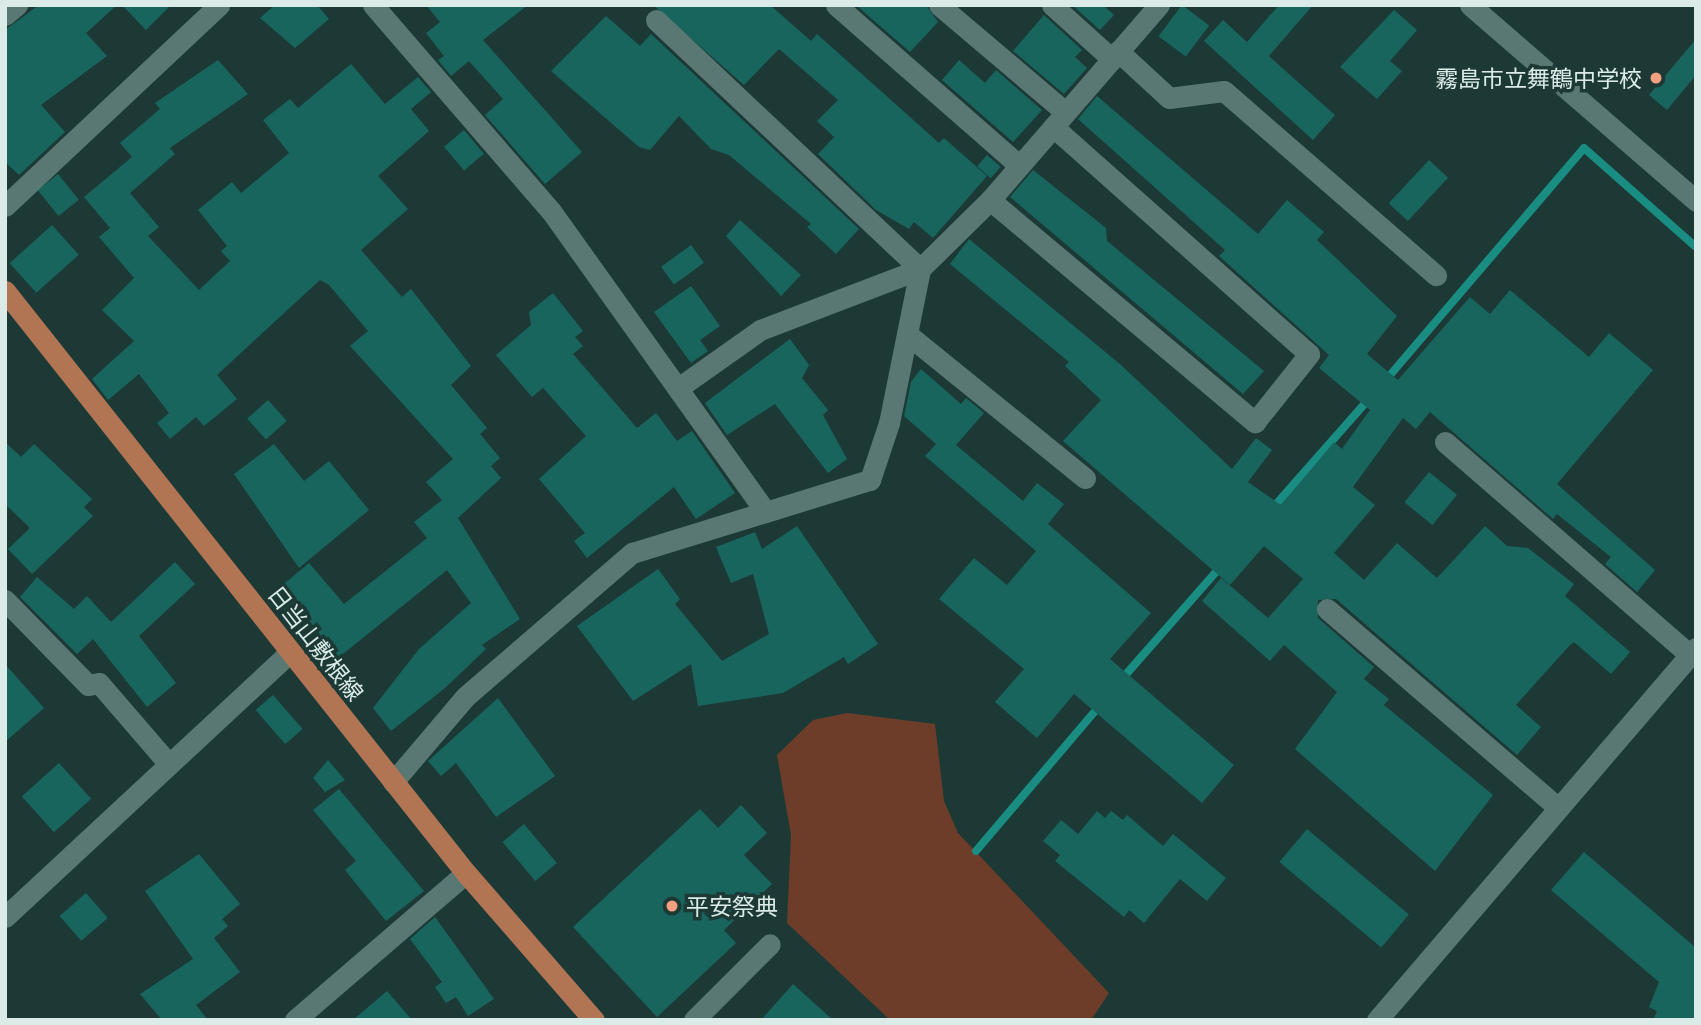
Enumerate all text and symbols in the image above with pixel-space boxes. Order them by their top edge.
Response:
place label: 霧島市立舞鶴中学校 [1435,64,1642,92]
marker: 霧島市立舞鶴中学校 [1648,70,1664,86]
street label: 日当山敷根線 [263,580,369,706]
place label: 平安祭典 [686,892,778,920]
marker: 平安祭典 [664,898,680,914]

